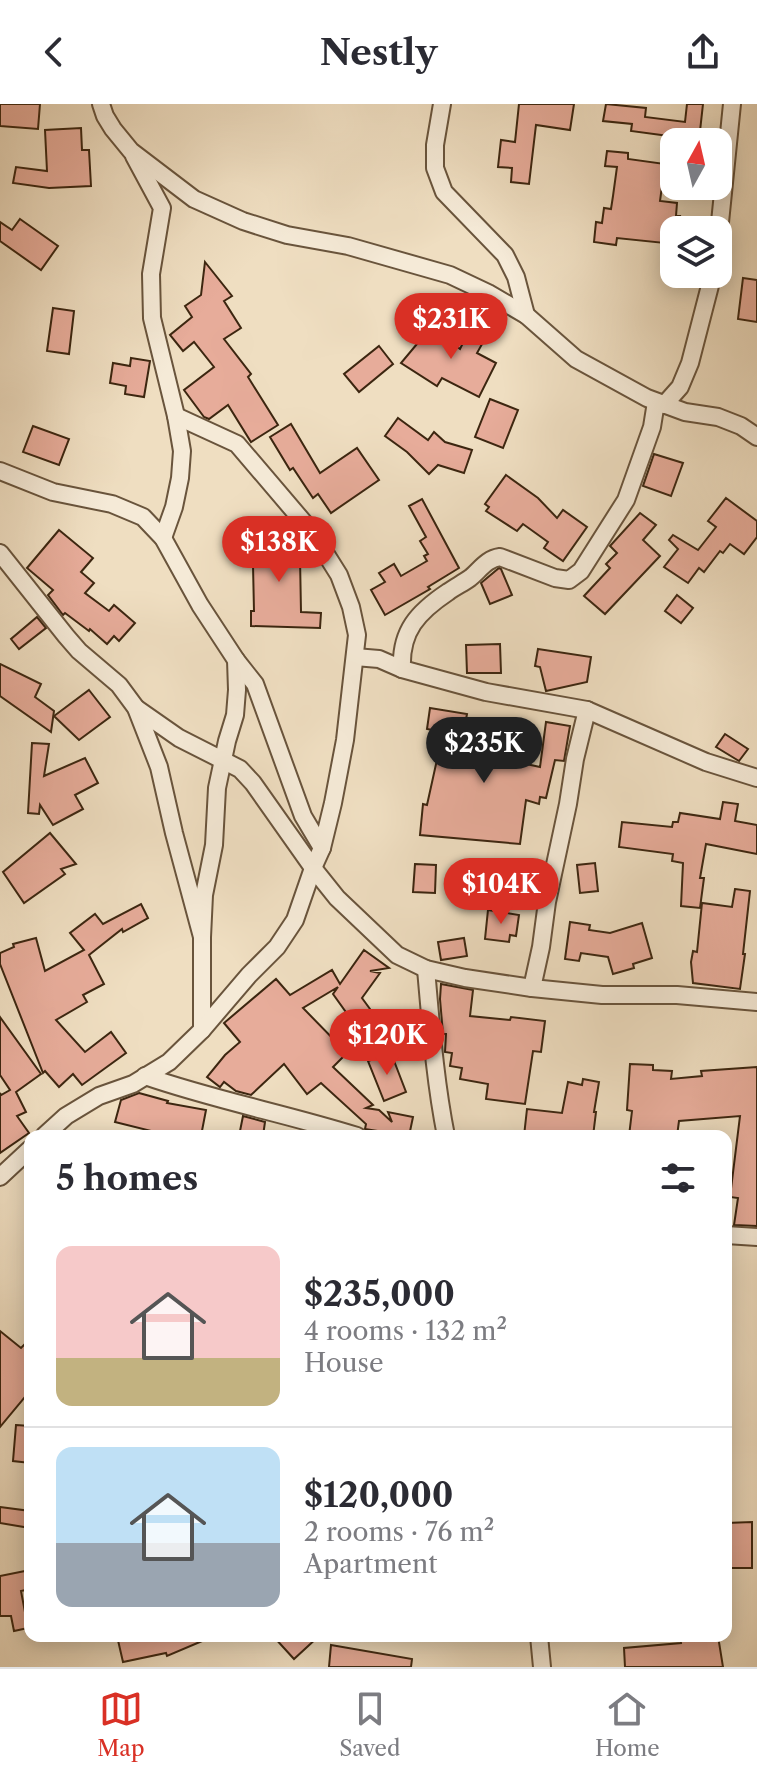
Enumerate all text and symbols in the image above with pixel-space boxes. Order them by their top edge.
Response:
icon: back [32,30,76,74]
text: Nestly [320,30,437,74]
icon: share [681,30,725,74]
north arrow [660,128,732,200]
map controls [660,128,732,288]
button: layers [660,216,732,288]
pin: $231K [395,293,507,361]
text: $231K [412,303,490,335]
pin: $138K [223,516,335,584]
text: $138K [240,526,318,558]
pin: $235K [428,717,540,785]
text: $235K [444,727,524,759]
pin: $104K [445,858,557,926]
text: $104K [462,868,540,900]
pin: $120K [331,1009,443,1077]
text: $120K [348,1019,426,1051]
icon: filters [656,1156,700,1200]
text: 5 homes [56,1157,198,1199]
text: $235,000 [304,1273,455,1315]
icon: home [120,1278,216,1374]
text: 4 rooms · 132 m² [304,1315,507,1347]
text: House [304,1347,384,1379]
text: $120,000 [304,1474,454,1516]
icon: home [120,1479,216,1575]
text: 2 rooms · 76 m² [304,1516,494,1548]
text: Apartment [304,1548,437,1580]
tab: Map [97,1687,145,1762]
tab: Saved [339,1687,400,1762]
tab: Home [595,1687,660,1762]

